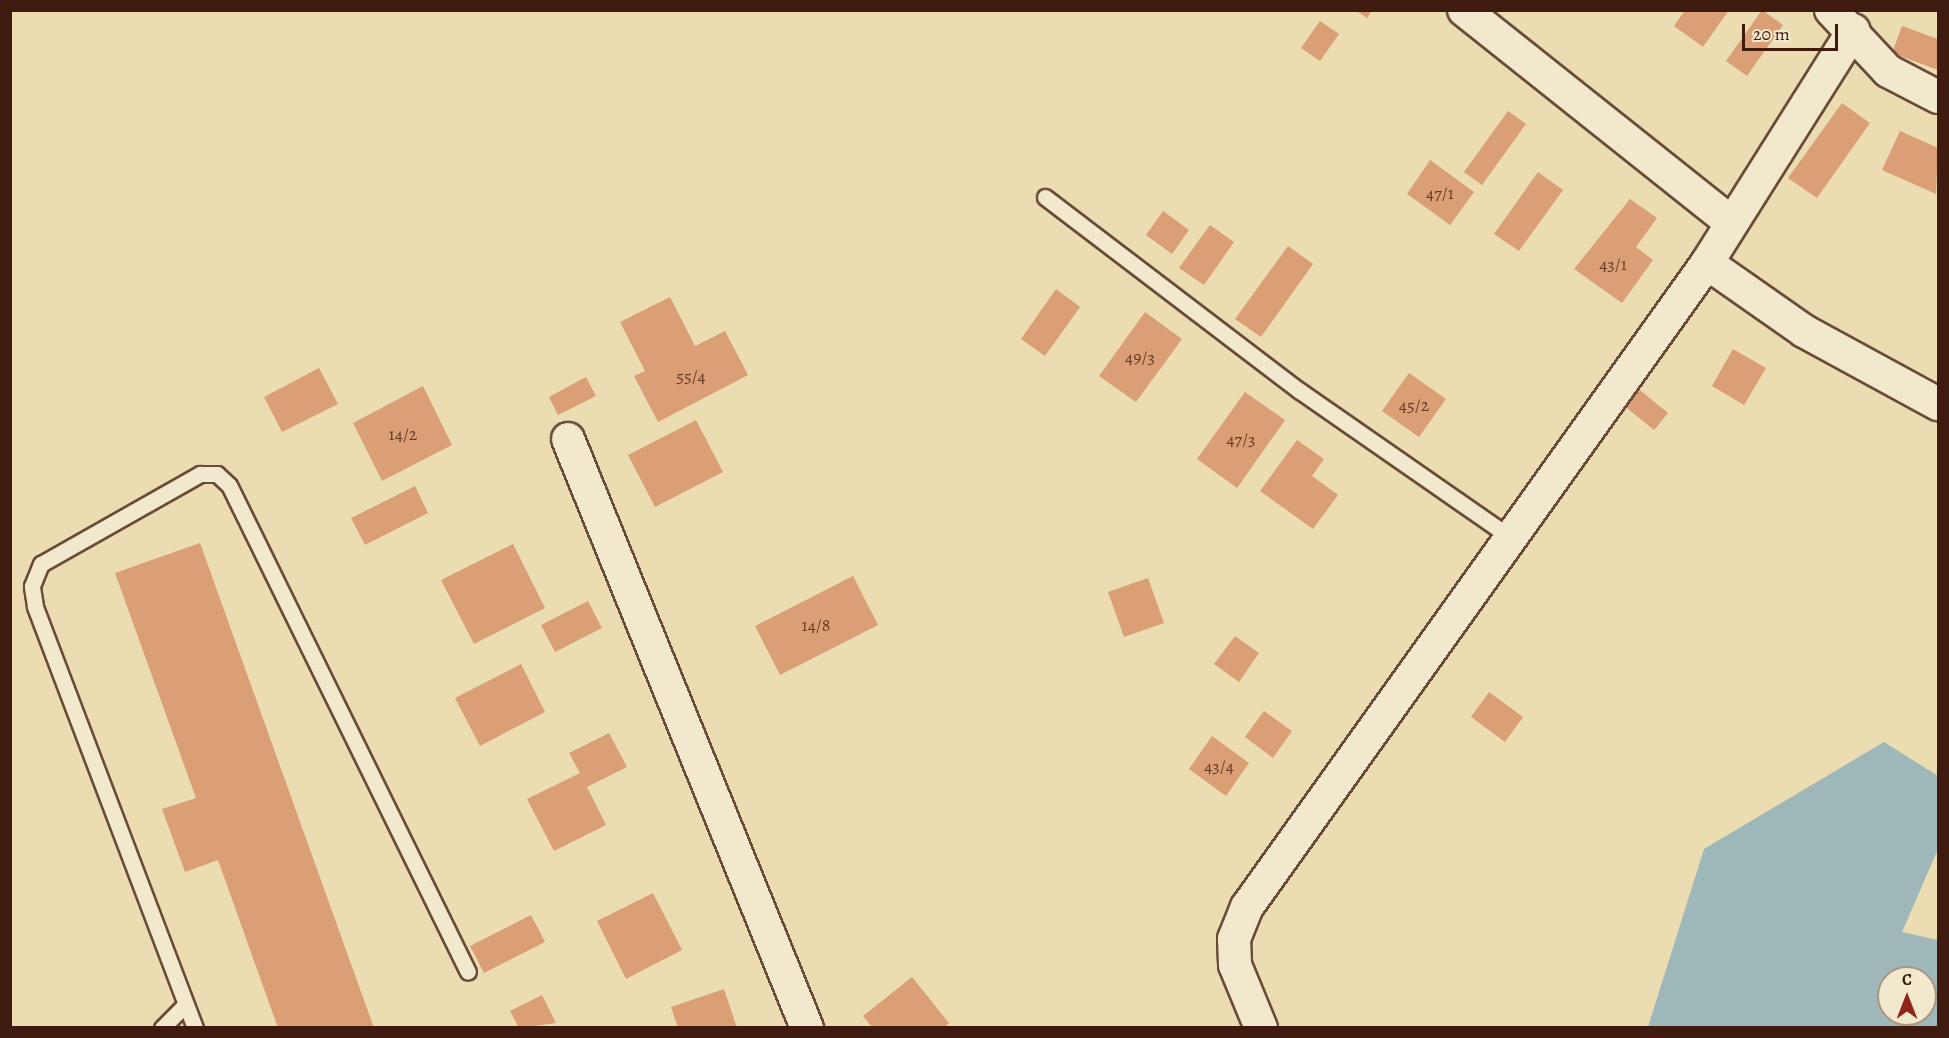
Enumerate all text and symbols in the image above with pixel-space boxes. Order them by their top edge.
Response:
scale bar [1745,12,1841,50]
text: 20 m [1753,22,1790,46]
house number: 47/1 [1426,182,1454,204]
house number: 43/1 [1599,253,1627,275]
house number: 49/3 [1125,346,1155,368]
house number: 55/4 [676,365,706,387]
house number: 45/2 [1399,394,1429,416]
house number: 14/2 [389,423,417,445]
house number: 47/3 [1226,428,1256,450]
house number: 14/8 [802,614,830,636]
house number: 43/4 [1204,755,1234,777]
north arrow [1877,966,1937,1026]
text: С [1902,969,1912,991]

